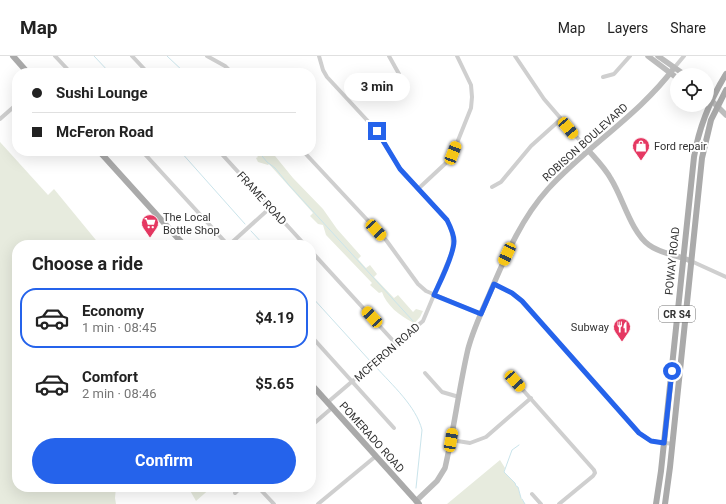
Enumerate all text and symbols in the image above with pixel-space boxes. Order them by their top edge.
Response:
text: Map [20,16,58,39]
text: Map [558,20,585,36]
text: Layers [607,20,648,36]
text: Share [670,20,706,36]
map controls [670,68,714,112]
button: locate [670,68,714,112]
callout: 3 min [344,73,410,101]
text: 3 min [361,79,393,94]
text: Sushi Lounge [56,84,148,102]
street label: ROBISON BOULEVARD [540,101,631,184]
car [556,115,580,141]
route end [368,122,386,140]
text: McFeron Road [56,123,154,141]
shop icon: Ford repair [631,136,651,161]
car [443,140,463,166]
place label: Ford repair [654,140,707,153]
street label: FRAME ROAD [234,169,289,228]
place label: The Local Bottle Shop [163,211,220,237]
supermarket icon: The Local Bottle Shop [140,213,160,238]
car [363,217,389,243]
street label: POWAY ROAD [662,226,683,296]
car [496,241,518,267]
text: Choose a ride [32,253,143,274]
icon: car [34,300,70,336]
text: Economy [82,302,144,320]
car [359,304,385,330]
road number: CR S4 [659,306,695,322]
text: $4.19 [255,309,294,327]
restaurant icon: Subway [612,317,632,342]
text: 1 min · 08:45 [82,320,157,335]
street label: MCFERON ROAD [352,320,423,384]
place label: Subway [571,321,610,334]
route start [663,362,681,380]
icon: car [34,366,70,402]
text: Comfort [82,368,138,386]
car [503,368,527,394]
text: $5.65 [255,375,294,393]
text: 2 min · 08:46 [82,386,157,401]
street label: POMERADO ROAD [337,399,407,475]
car [443,427,459,453]
button: Confirm [32,438,296,484]

